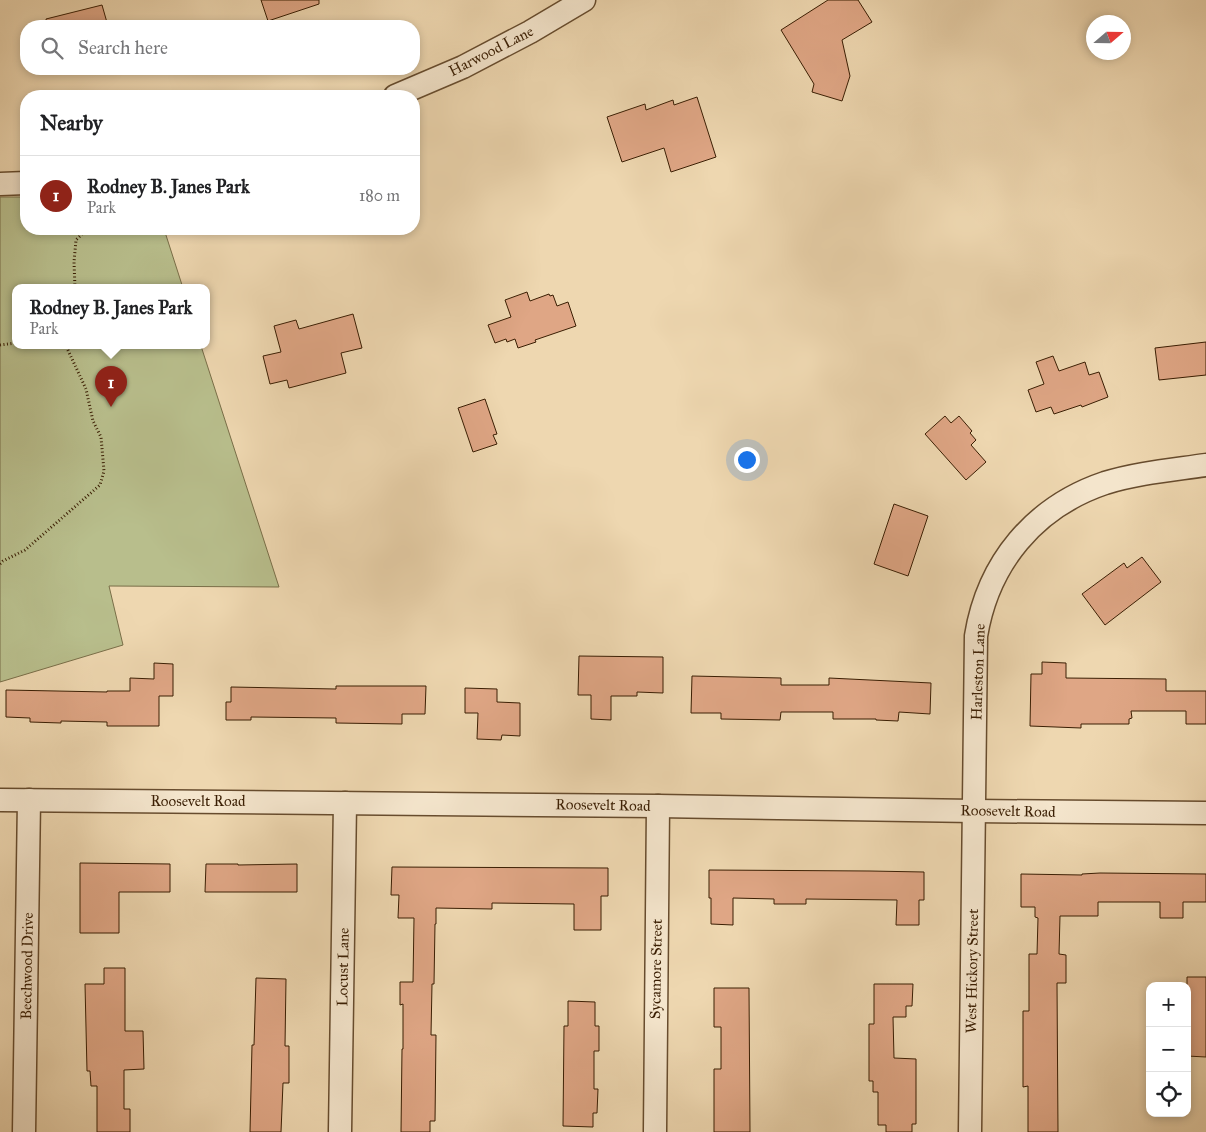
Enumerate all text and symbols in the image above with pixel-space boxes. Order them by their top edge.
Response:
north arrow [1086,15,1131,60]
search box [20,20,420,75]
street label: Harwood Lane [446,22,536,80]
icon: search [38,34,66,62]
text: Search here [78,36,168,59]
text: Nearby [40,110,103,136]
text: Rodney B. Janes Park [87,175,250,198]
text: 1 [53,186,59,205]
text: 180 m [359,186,400,205]
text: Park [87,198,116,217]
popup [12,284,210,349]
text: Rodney B. Janes Park [30,296,192,319]
text: Park [30,319,59,338]
pin: 1 [95,366,127,407]
your location [734,447,760,473]
street label: Harleston Lane [967,623,989,721]
street label: Roosevelt Road [150,792,246,810]
street label: Roosevelt Road [555,795,651,815]
street label: Roosevelt Road [960,801,1056,821]
street label: West Hickory Street [962,908,982,1034]
street label: Beechwood Drive [17,912,37,1020]
street label: Sycamore Street [646,918,666,1019]
street label: Locust Lane [333,927,353,1007]
map controls [1146,982,1191,1117]
button: + [1146,982,1191,1027]
button: − [1146,1027,1191,1072]
button: locate [1146,1072,1191,1117]

